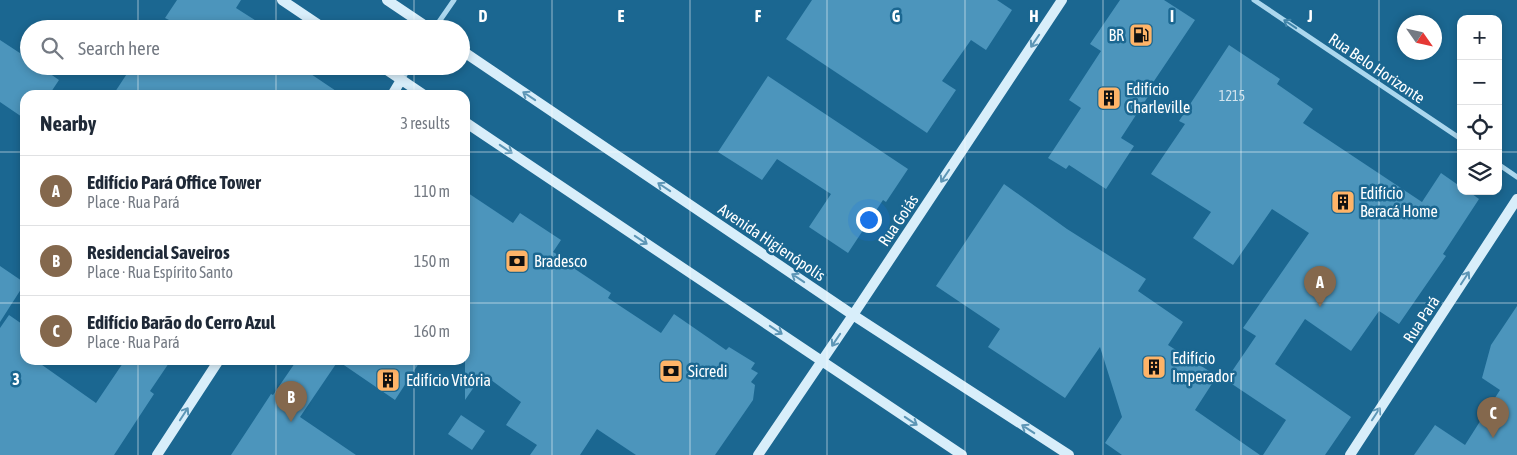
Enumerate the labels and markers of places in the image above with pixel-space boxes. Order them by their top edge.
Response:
fuel station icon: BR [1128,22,1154,48]
place label: BR [1108,26,1124,44]
place label: Edifício Charleville [1126,80,1190,116]
building icon: Edifício Charleville [1096,85,1122,111]
place label: Edifício Beracá Home [1360,184,1438,220]
building icon: Edifício Beracá Home [1330,189,1356,215]
bank icon: Bradesco [504,248,530,274]
place label: Bradesco [534,252,587,270]
pin: A [1304,266,1336,307]
place label: Edifício Imperador [1172,349,1234,386]
building icon: Edifício Imperador [1141,354,1167,380]
bank icon: Sicredi [658,358,684,384]
place label: Sicredi [688,362,728,380]
building icon: Edifício Vitória [375,367,401,393]
place label: Edifício Vitória [406,371,491,389]
pin: B [275,381,307,422]
pin: C [1477,397,1509,438]

